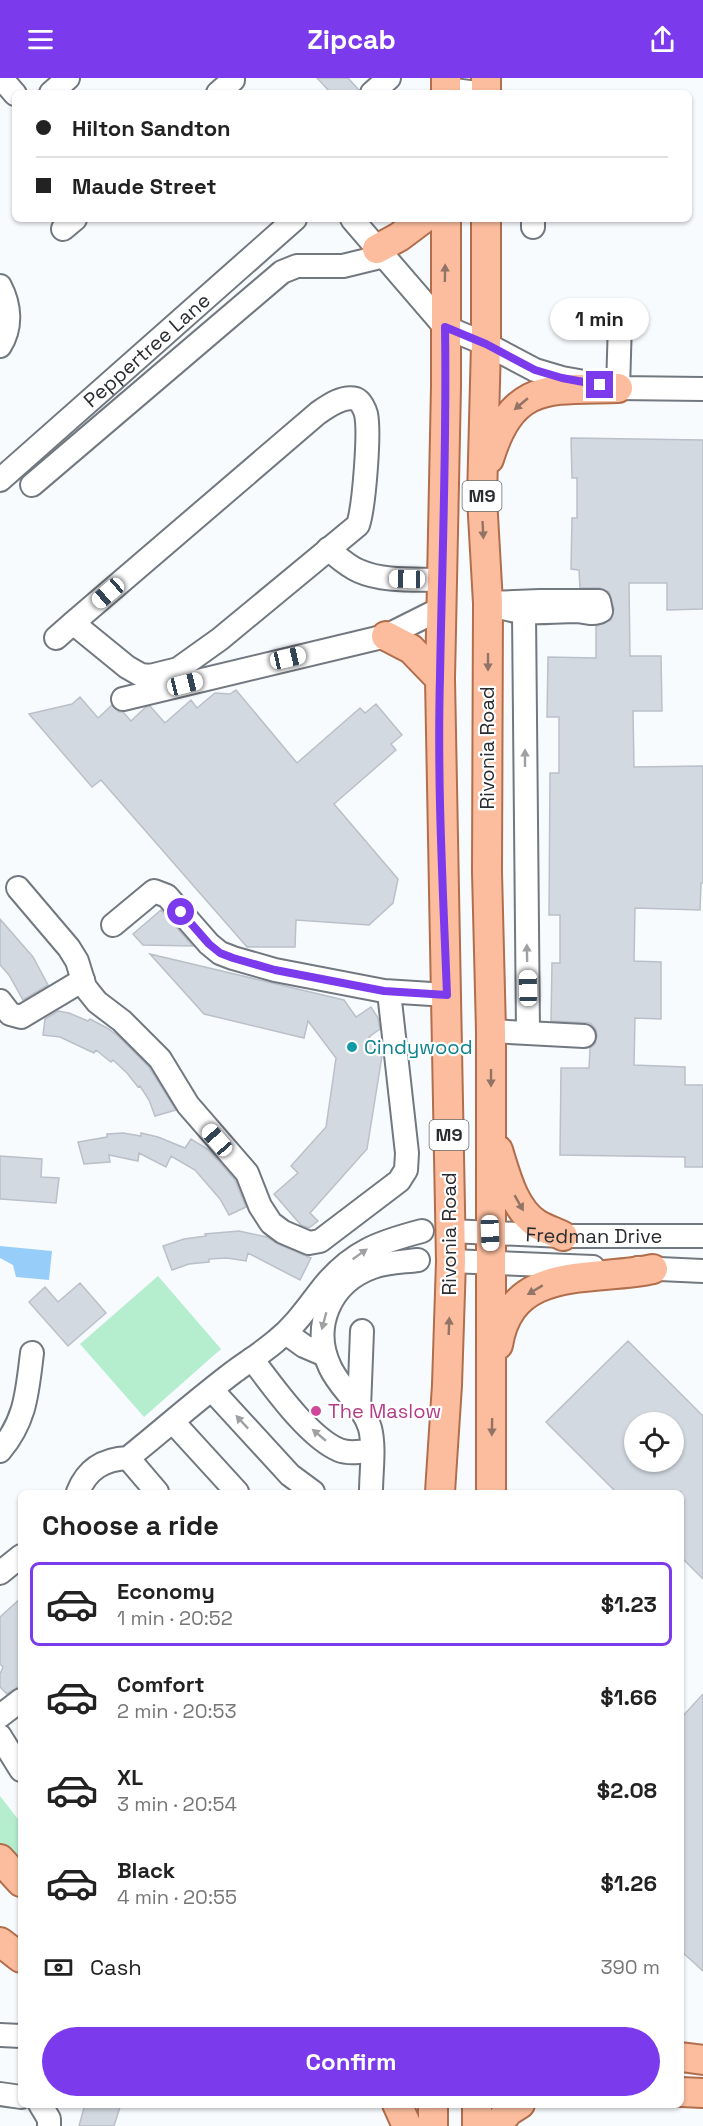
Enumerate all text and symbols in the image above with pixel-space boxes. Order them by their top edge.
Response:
text: Zipcab [307,22,396,57]
icon: menu [24,23,57,56]
icon: share [646,23,679,56]
text: Hilton Sandton [72,114,231,142]
text: Maude Street [72,172,216,200]
one-way arrow [440,263,450,282]
street label: Peppertree Lane [78,287,215,413]
callout: 1 min [550,298,650,340]
text: 1 min [575,306,624,332]
route end [586,371,613,398]
one-way arrow [513,397,529,410]
road number: M9 [462,481,502,511]
one-way arrow [479,521,488,540]
car [389,570,425,588]
car [89,574,127,612]
car [268,645,308,671]
one-way arrow [483,652,493,671]
car [165,671,205,697]
street label: Rivonia Road [474,686,500,810]
one-way arrow [520,749,530,768]
route start [167,898,194,925]
one-way arrow [522,943,532,962]
car [519,970,537,1006]
place label: Cindywood [364,1034,473,1060]
marker: Cindywood [345,1040,359,1054]
one-way arrow [486,1068,496,1087]
road number: M9 [430,1120,468,1150]
car [198,1121,236,1159]
street label: Rivonia Road [436,1172,462,1296]
one-way arrow [513,1195,524,1211]
car [480,1215,500,1251]
street label: Fredman Drive [525,1221,662,1249]
one-way arrow [351,1248,367,1260]
one-way arrow [526,1285,543,1295]
one-way arrow [319,1312,329,1330]
one-way arrow [444,1317,454,1336]
place label: The Maslow [328,1398,441,1424]
marker: The Maslow [309,1404,323,1418]
map controls [624,1412,684,1472]
button: locate [624,1412,684,1472]
one-way arrow [235,1415,249,1429]
one-way arrow [487,1417,497,1436]
one-way arrow [311,1428,327,1441]
text: Choose a ride [42,1508,219,1543]
icon: car [45,1577,99,1631]
text: Economy [117,1577,215,1605]
text: $1.23 [601,1590,657,1618]
text: 1 min · 20:52 [117,1605,233,1631]
icon: car [45,1670,99,1724]
text: Comfort [117,1670,205,1698]
text: $1.66 [600,1683,657,1711]
text: 2 min · 20:53 [117,1698,237,1724]
icon: car [45,1763,99,1817]
text: XL [117,1763,143,1791]
text: $2.08 [597,1776,657,1804]
text: 3 min · 20:54 [117,1791,237,1817]
icon: car [45,1856,99,1910]
text: Black [117,1856,175,1884]
text: $1.26 [601,1869,657,1897]
text: 4 min · 20:55 [117,1884,237,1910]
icon: cash [42,1951,75,1984]
text: Cash [90,1953,142,1981]
text: 390 m [601,1954,660,1980]
button: Confirm [42,2027,660,2096]

